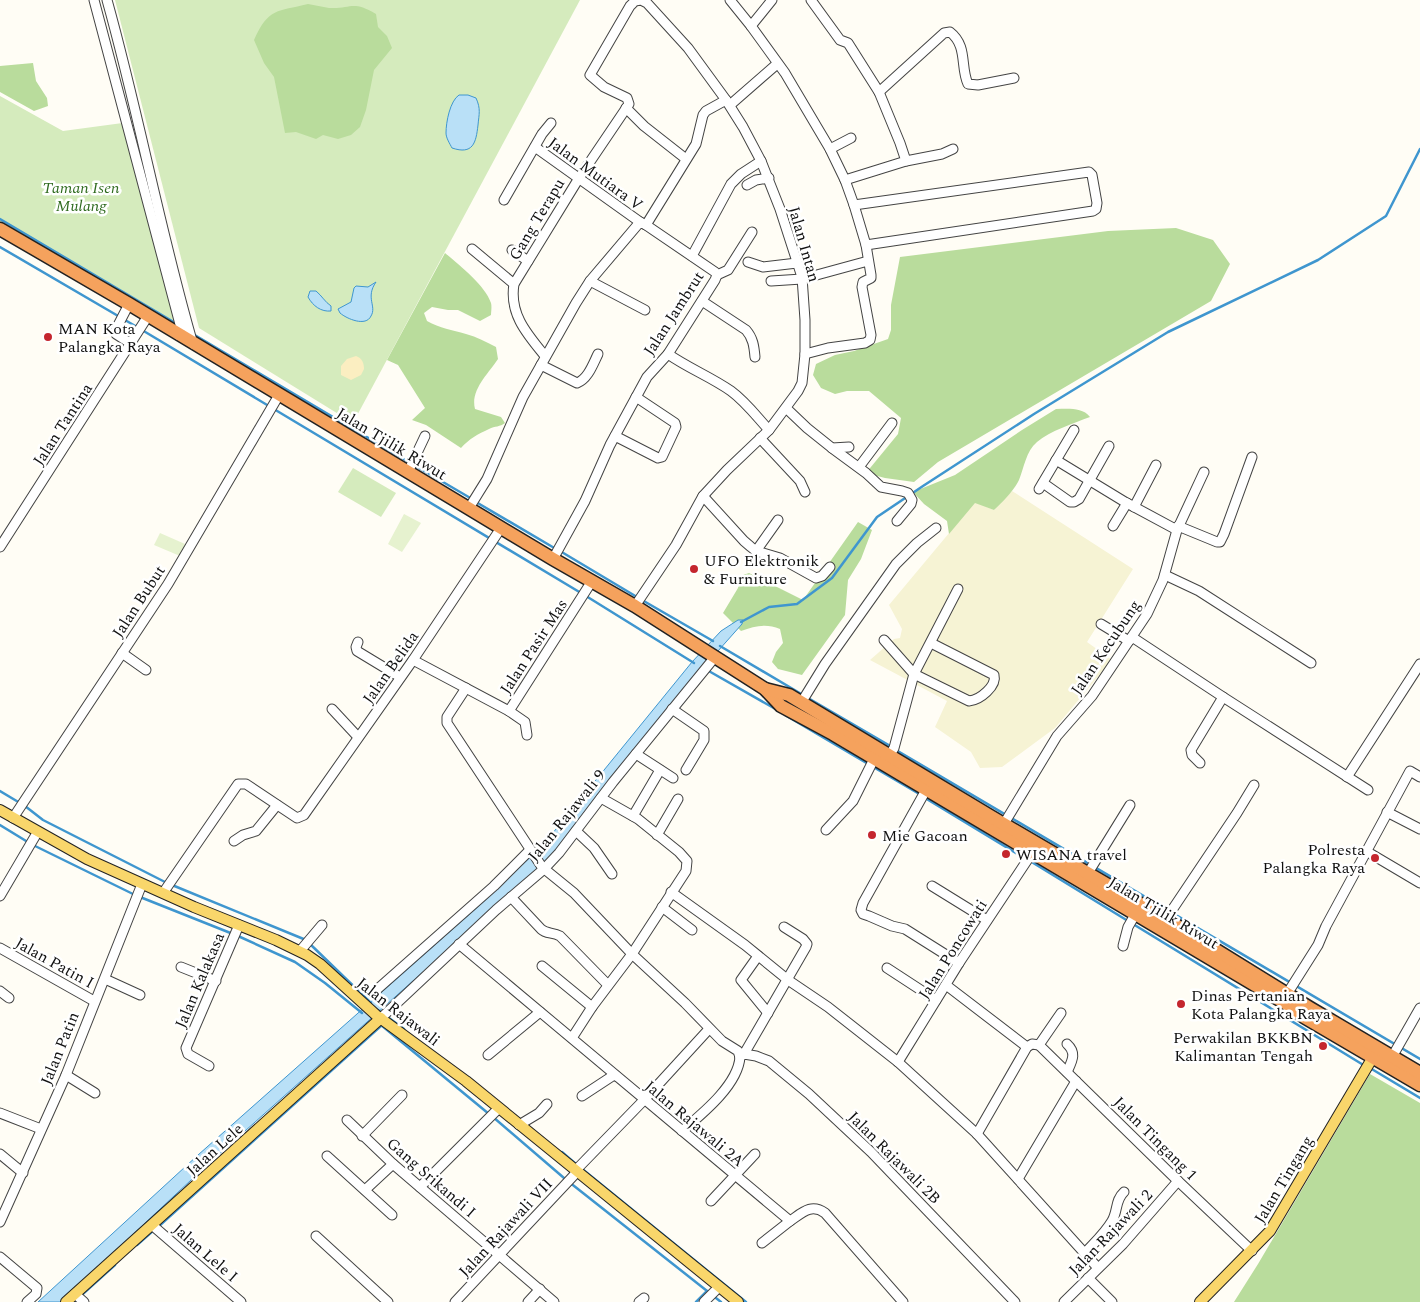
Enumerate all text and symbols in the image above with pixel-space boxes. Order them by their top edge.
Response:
street label: Jalan Mutiara V [543,131,648,217]
street label: Gang Terapu [503,174,571,265]
park label: Taman Isen Mulang [43,176,120,218]
street label: Jalan Intan [782,204,826,285]
street label: Jalan Jambrut [638,266,710,361]
place label: MAN Kota Palangka Raya [58,317,161,359]
marker: MAN Kota Palangka Raya [42,331,54,343]
street label: Jalan Tantina [27,378,99,471]
street label: Jalan Tjilik Riwut [332,401,452,487]
place label: UFO Elektronik & Furniture [704,549,819,591]
street label: Jalan Bubut [106,560,172,643]
marker: UFO Elektronik & Furniture [688,563,700,575]
street label: Jalan Pasir Mas [494,594,574,699]
street label: Jalan Kecubung [1065,595,1147,700]
street label: Jalan Belida [357,626,425,709]
street label: Jalan Rajawali 9 [522,764,611,867]
place label: Mie Gacoan [882,824,968,848]
marker: Mie Gacoan [866,829,878,841]
place label: Polresta Palangka Raya [1263,838,1365,880]
place label: WISANA travel [1016,843,1127,867]
marker: WISANA travel [1000,848,1012,860]
marker: Polresta Palangka Raya [1369,852,1381,864]
street label: Jalan Tjilik Riwut [1104,870,1224,956]
street label: Jalan Poncowati [912,895,993,1004]
street label: Jalan Kalakasa [169,929,231,1032]
street label: Jalan Patin I [11,931,99,995]
street label: Jalan Rajawali [351,971,445,1052]
place label: Dinas Pertanian Kota Palangka Raya [1191,984,1331,1026]
marker: Dinas Pertanian Kota Palangka Raya [1175,998,1187,1010]
street label: Jalan Patin [34,1008,85,1089]
place label: Perwakilan BKKBN Kalimantan Tengah [1173,1026,1313,1068]
marker: Perwakilan BKKBN Kalimantan Tengah [1317,1040,1329,1052]
street label: Jalan Rajawali 2A [639,1075,750,1173]
street label: Jalan Tingang 1 [1108,1091,1203,1186]
street label: Jalan Rajawali 2B [842,1106,946,1210]
street label: Jalan Lele [181,1118,249,1182]
street label: Jalan Tingang [1248,1131,1320,1228]
street label: Gang Srikandi I [381,1132,481,1224]
street label: Jalan Rajawali VII [453,1172,558,1283]
street label: Jalan Rajawali 2 [1063,1184,1158,1281]
street label: Jalan Lele I [167,1217,243,1288]

